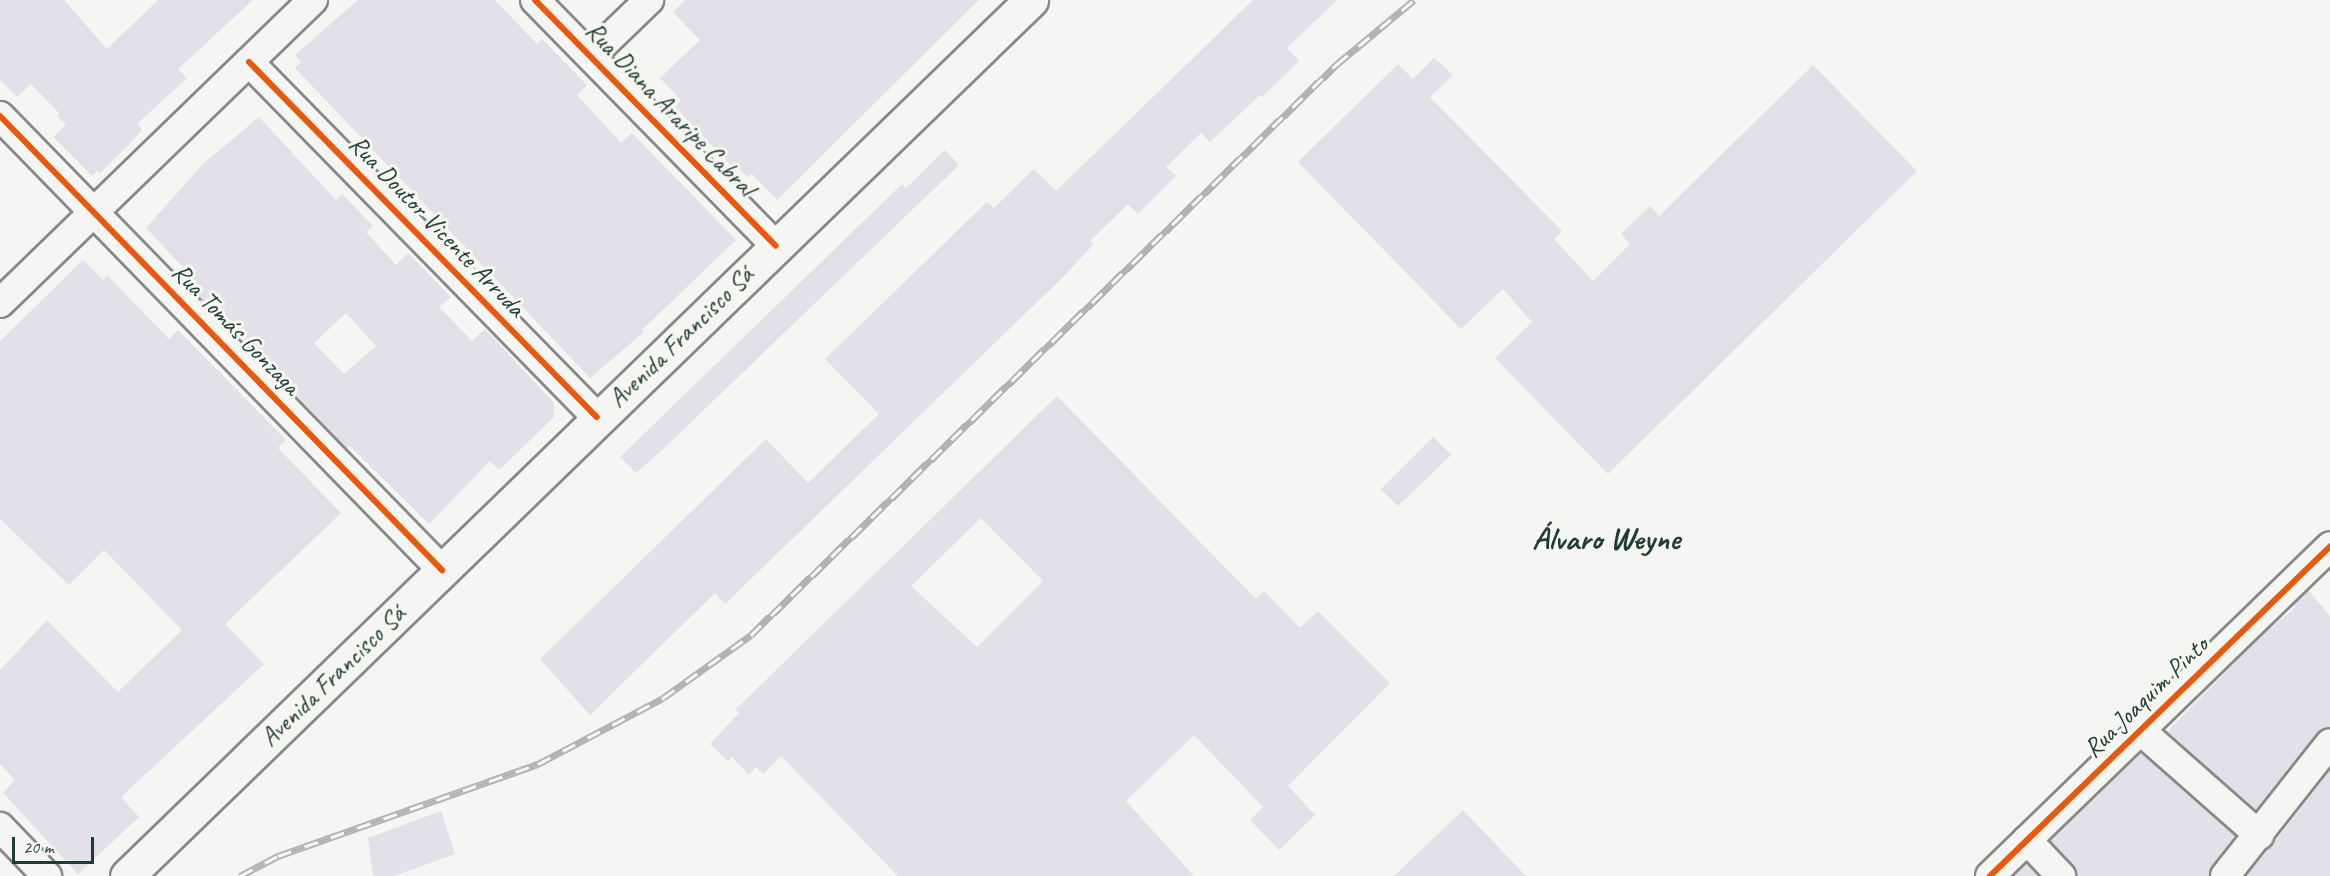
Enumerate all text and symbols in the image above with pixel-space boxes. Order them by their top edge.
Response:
street label: Rua Diana Araripe Cabral [579,15,761,203]
street label: Rua Doutor Vicente Arruda [343,129,531,323]
street label: Rua Tomás Gonzaga [165,257,307,401]
street label: Avenida Francisco Sá [602,260,760,414]
district label: Álvaro Weyne [1532,520,1680,558]
street label: Avenida Francisco Sá [254,599,412,753]
street label: Rua Joaquim Pinto [2078,630,2214,764]
scale bar [15,825,98,863]
text: 20 m [23,836,54,858]

